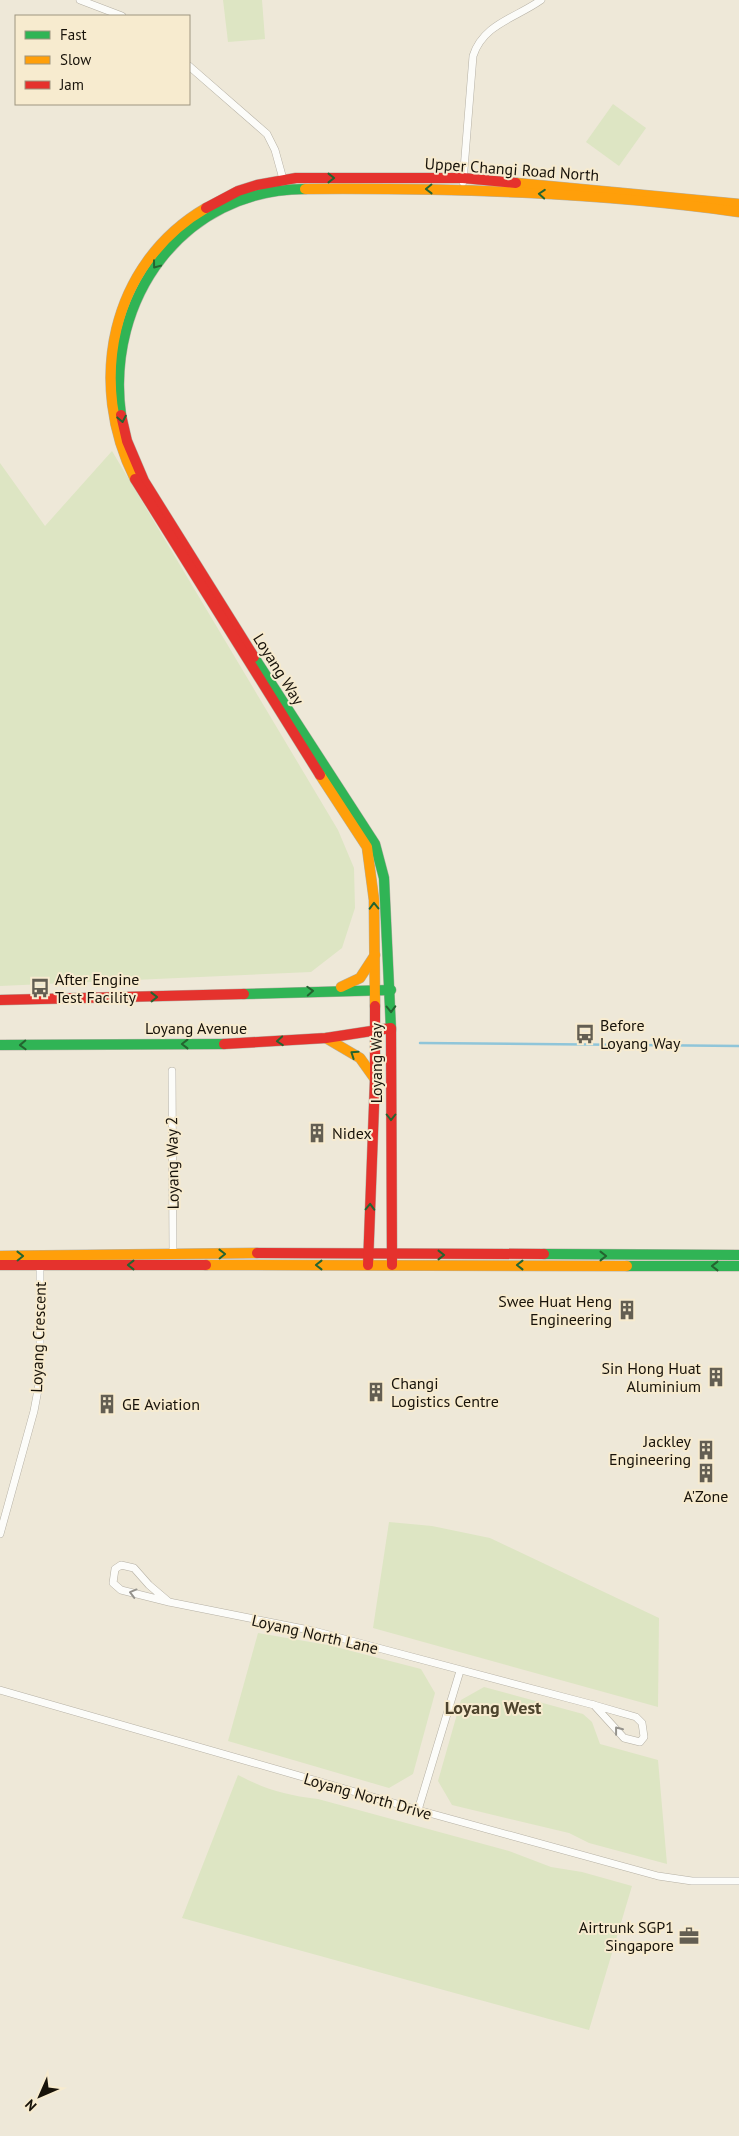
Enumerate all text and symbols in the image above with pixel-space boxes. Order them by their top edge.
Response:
legend [15,15,190,105]
text: Fast [60,25,87,44]
text: Slow [60,50,91,69]
text: Jam [59,75,84,94]
street label: Upper Changi Road North [424,153,600,185]
one-way arrow [328,173,336,183]
one-way arrow [425,184,432,194]
one-way arrow [538,189,546,200]
one-way arrow [154,259,162,268]
one-way arrow [117,415,127,424]
street label: Loyang Way [249,630,309,709]
one-way arrow [369,902,379,910]
place label: After Engine Test Facility [55,969,139,1007]
bus stop icon: After Engine Test Facility [29,977,51,999]
one-way arrow [306,986,314,997]
one-way arrow [150,991,158,1002]
one-way arrow [386,1005,396,1013]
place label: Before Loyang Way [600,1015,681,1053]
street label: Loyang Avenue [145,1018,247,1038]
street label: Loyang Way [366,1022,386,1103]
bus stop icon: Before Loyang Way [574,1023,596,1045]
one-way arrow [276,1035,284,1046]
one-way arrow [19,1039,27,1050]
one-way arrow [181,1039,189,1049]
one-way arrow [351,1051,360,1060]
one-way arrow [386,1114,396,1121]
street label: Loyang Way 2 [161,1116,183,1210]
building icon: Nidex [306,1122,328,1144]
place label: Nidex [332,1123,372,1143]
one-way arrow [364,1202,375,1210]
one-way arrow [218,1248,226,1259]
one-way arrow [438,1250,445,1260]
one-way arrow [16,1251,24,1261]
one-way arrow [600,1251,608,1261]
one-way arrow [127,1260,135,1270]
one-way arrow [315,1260,322,1270]
one-way arrow [515,1260,523,1270]
one-way arrow [711,1261,719,1271]
street label: Loyang Crescent [26,1281,50,1393]
place label: Swee Huat Heng Engineering [498,1291,612,1329]
building icon: Swee Huat Heng Engineering [616,1299,638,1321]
place label: Sin Hong Huat Aluminium [602,1358,702,1396]
building icon: Sin Hong Huat Aluminium [705,1366,727,1388]
place label: Changi Logistics Centre [391,1373,499,1411]
building icon: Changi Logistics Centre [365,1381,387,1403]
building icon: GE Aviation [96,1393,118,1415]
place label: GE Aviation [122,1394,200,1414]
place label: Jackley Engineering [609,1431,692,1469]
building icon: Jackley Engineering [695,1439,717,1461]
building icon: A'Zone [695,1462,717,1484]
place label: A'Zone [684,1486,728,1506]
one-way arrow [129,1588,138,1599]
street label: Loyang North Lane [250,1610,380,1658]
district label: Loyang West [445,1696,542,1719]
one-way arrow [615,1727,623,1736]
street label: Loyang North Drive [302,1768,434,1824]
place label: Airtrunk SGP1 Singapore [579,1917,674,1955]
office icon: Airtrunk SGP1 Singapore [678,1925,700,1947]
north arrow [15,2071,65,2121]
text: N [21,2096,40,2115]

